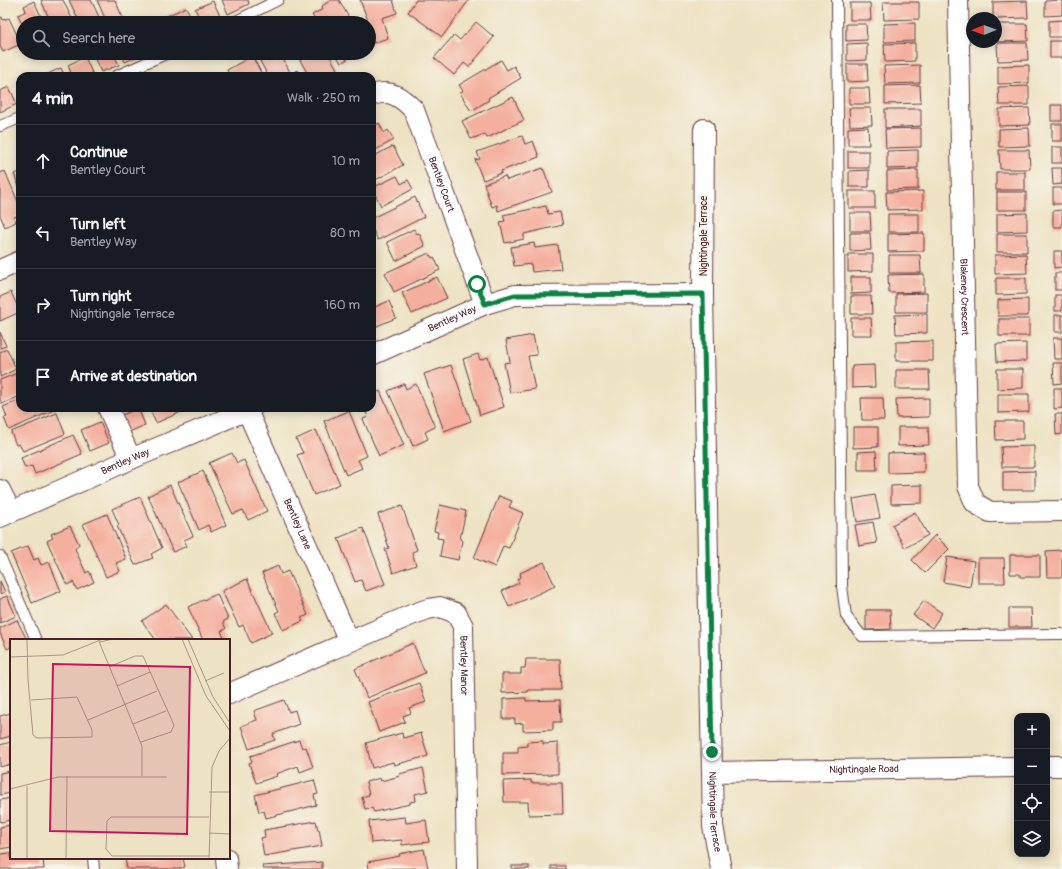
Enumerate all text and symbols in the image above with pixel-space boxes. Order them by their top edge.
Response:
north arrow [966,12,1002,48]
search box [16,16,376,60]
icon: search [30,27,52,49]
text: Search here [62,29,135,48]
text: 4 min [32,88,73,109]
text: Walk · 250 m [287,90,360,106]
text: Continue [70,143,128,162]
icon: ahead [32,150,54,172]
text: 10 m [332,153,360,169]
street label: Bentley Court [426,155,457,215]
text: Bentley Court [70,162,145,178]
street label: Nightingale Terrace [698,196,710,276]
text: Turn left [70,215,126,234]
icon: left [32,222,54,244]
text: 80 m [330,225,360,241]
text: Bentley Way [70,234,137,250]
street label: Blakeney Crescent [957,258,971,337]
route start [468,275,486,293]
text: Turn right [70,287,131,306]
icon: right [32,294,54,316]
text: 160 m [324,297,360,313]
street label: Bentley Way [426,302,479,335]
text: Nightingale Terrace [70,306,175,322]
icon: arrive [32,366,54,388]
text: Arrive at destination [70,367,197,386]
street label: Bentley Way [99,446,152,477]
street label: Bentley Lane [281,497,314,552]
street label: Bentley Manor [457,635,470,696]
inset map [10,639,230,859]
map controls [1014,713,1050,857]
button: + [1014,713,1050,749]
route end [703,743,721,761]
button: − [1014,749,1050,785]
street label: Nightingale Road [829,763,899,776]
street label: Nightingale Terrace [706,771,724,853]
button: locate [1014,785,1050,821]
button: layers [1014,821,1050,857]

